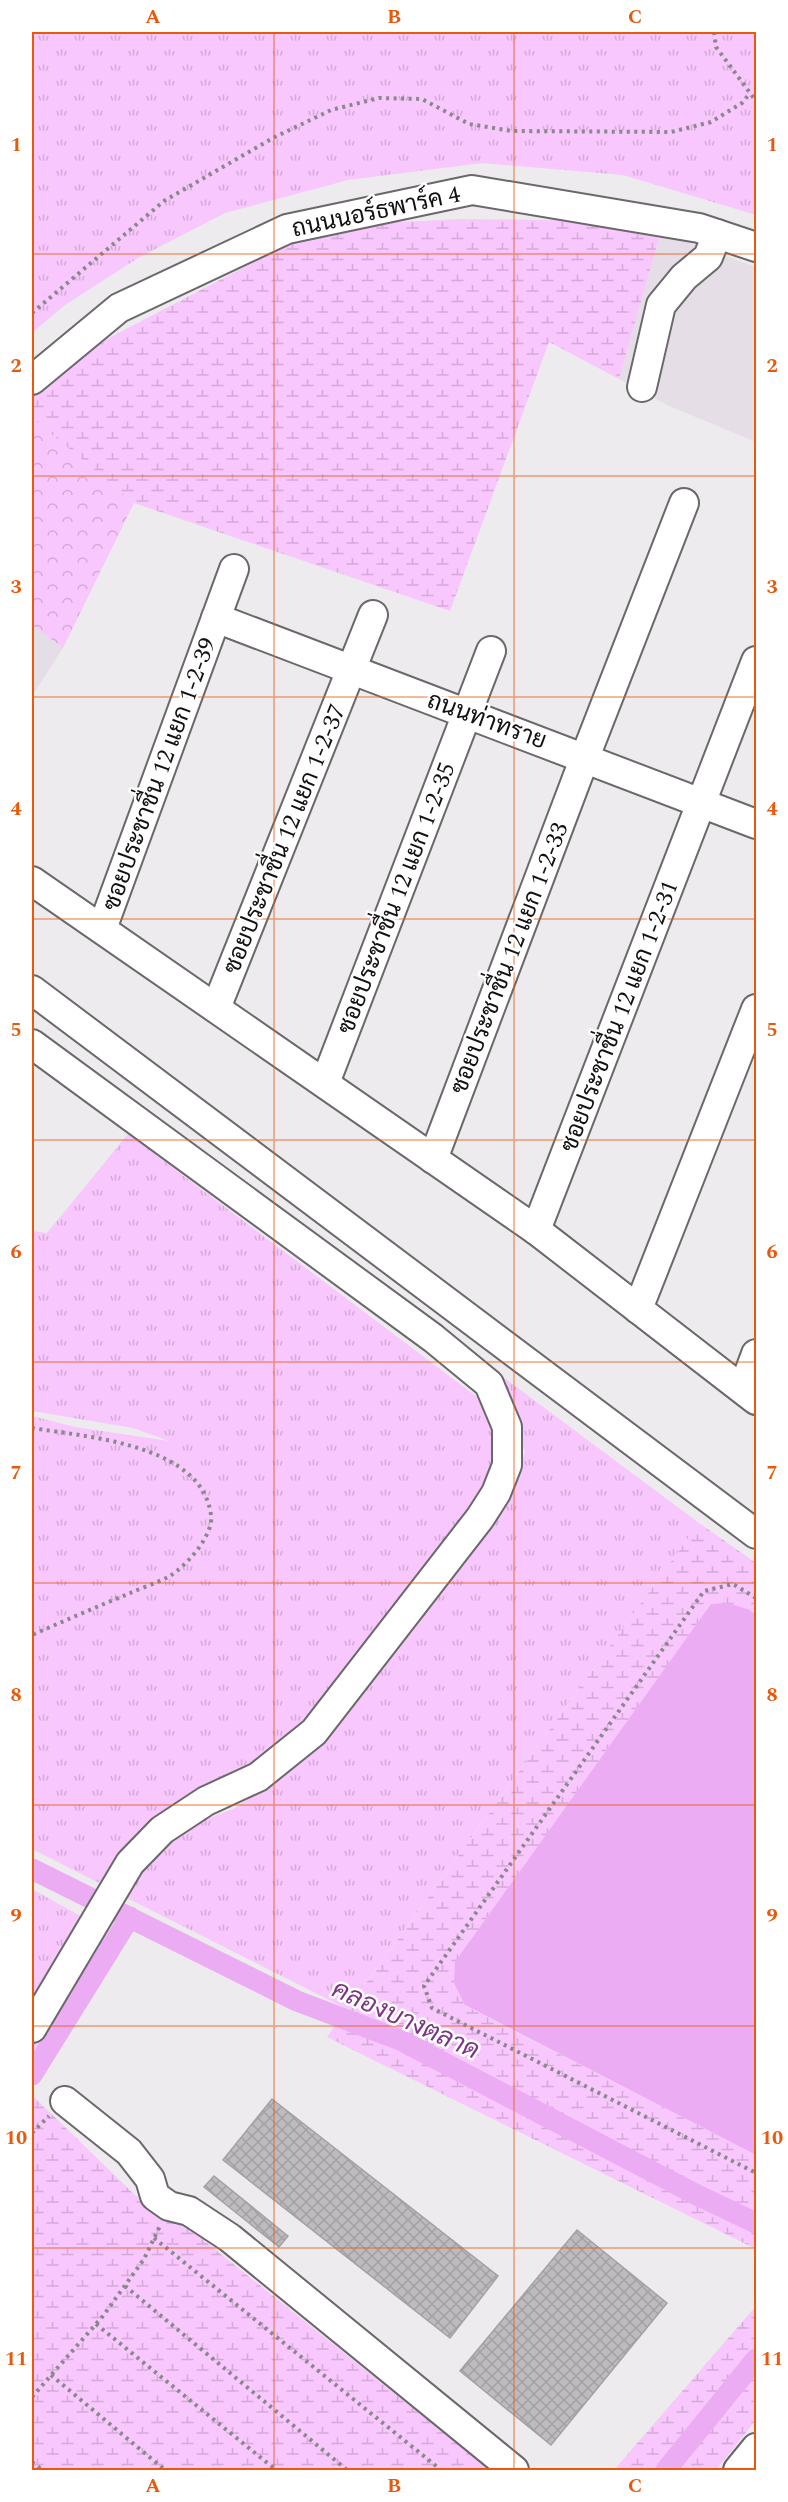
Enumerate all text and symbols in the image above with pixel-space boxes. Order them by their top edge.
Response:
text: A [145,2,161,32]
text: B [387,2,401,32]
text: C [628,2,642,32]
text: 1 [10,130,22,160]
text: 1 [766,130,778,160]
street label: ถนนนอร์ธพาร์ค 4 [289,177,464,247]
text: 2 [10,351,22,381]
text: 2 [766,351,778,381]
text: 3 [10,572,22,602]
text: 3 [766,572,778,602]
street label: ซอยประชาชื่น 12 แยก 1-2-39 [90,631,226,916]
street label: ถนนท่าทราย [422,683,551,759]
street label: ซอยประชาชื่น 12 แยก 1-2-37 [211,698,356,980]
street label: ซอยประชาชื่น 12 แยก 1-2-35 [325,756,465,1039]
text: 4 [10,794,22,824]
text: 4 [766,794,778,824]
street label: ซอยประชาชื่น 12 แยก 1-2-33 [438,816,578,1099]
street label: ซอยประชาชื่น 12 แยก 1-2-31 [548,874,688,1157]
text: 5 [10,1015,22,1045]
text: 5 [766,1015,778,1045]
text: 6 [10,1237,22,1267]
text: 6 [766,1237,778,1267]
text: 7 [10,1458,22,1488]
text: 7 [766,1458,778,1488]
text: 8 [10,1680,22,1710]
text: 8 [766,1680,778,1710]
text: 9 [10,1901,22,1931]
text: 9 [766,1901,778,1931]
water label: คลองบางตลาด [325,1970,486,2070]
text: 10 [5,2123,27,2153]
text: 10 [761,2123,783,2153]
text: 11 [5,2344,27,2374]
text: 11 [761,2344,783,2374]
text: A [145,2471,161,2501]
text: B [387,2471,401,2501]
text: C [628,2471,642,2501]

